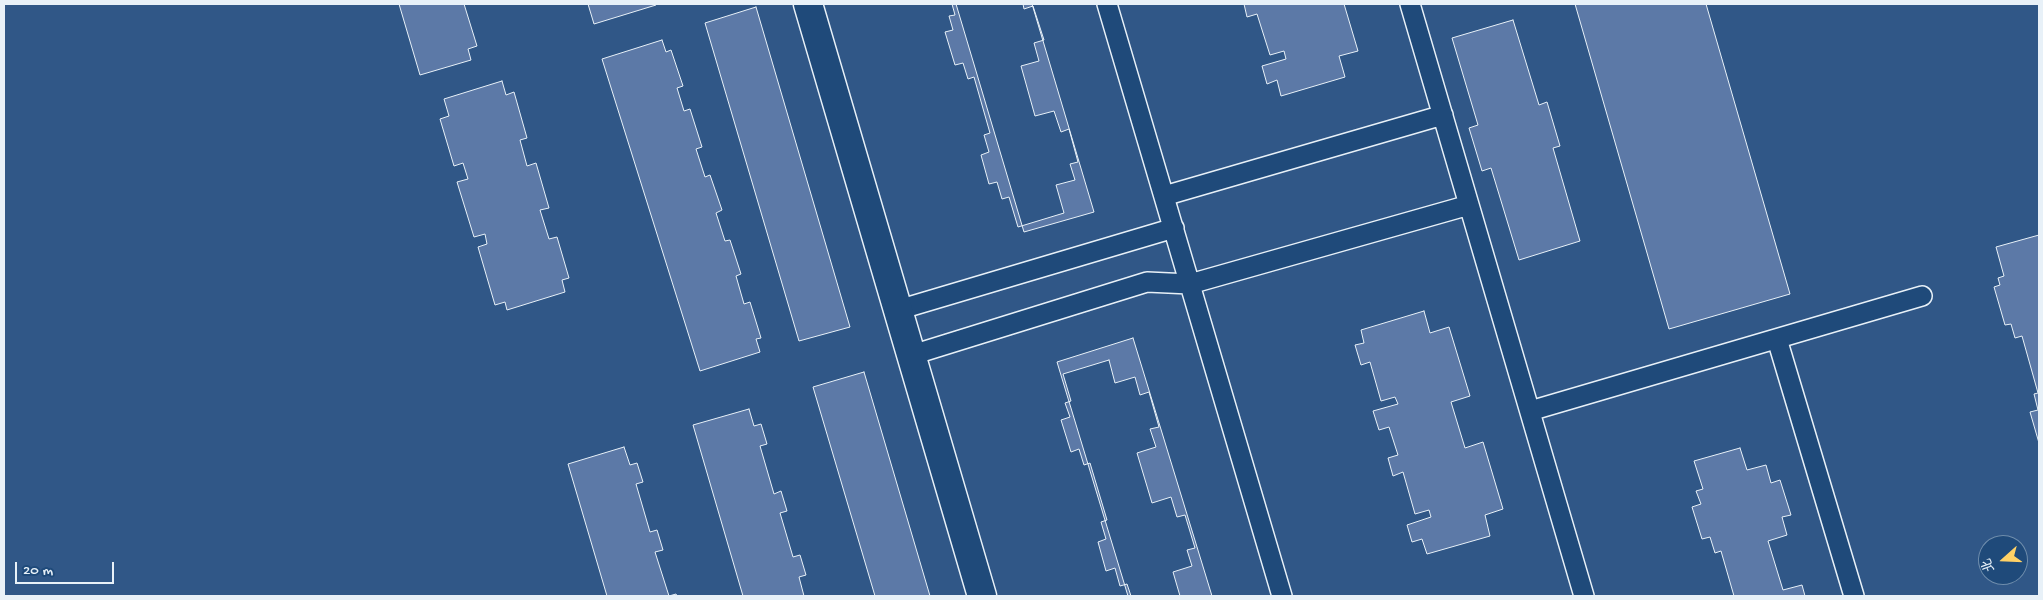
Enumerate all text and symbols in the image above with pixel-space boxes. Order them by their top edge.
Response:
north arrow [1978,535,2028,585]
scale bar [18,552,116,584]
text: 北 [1979,555,2000,574]
text: 20 m [23,562,53,580]

